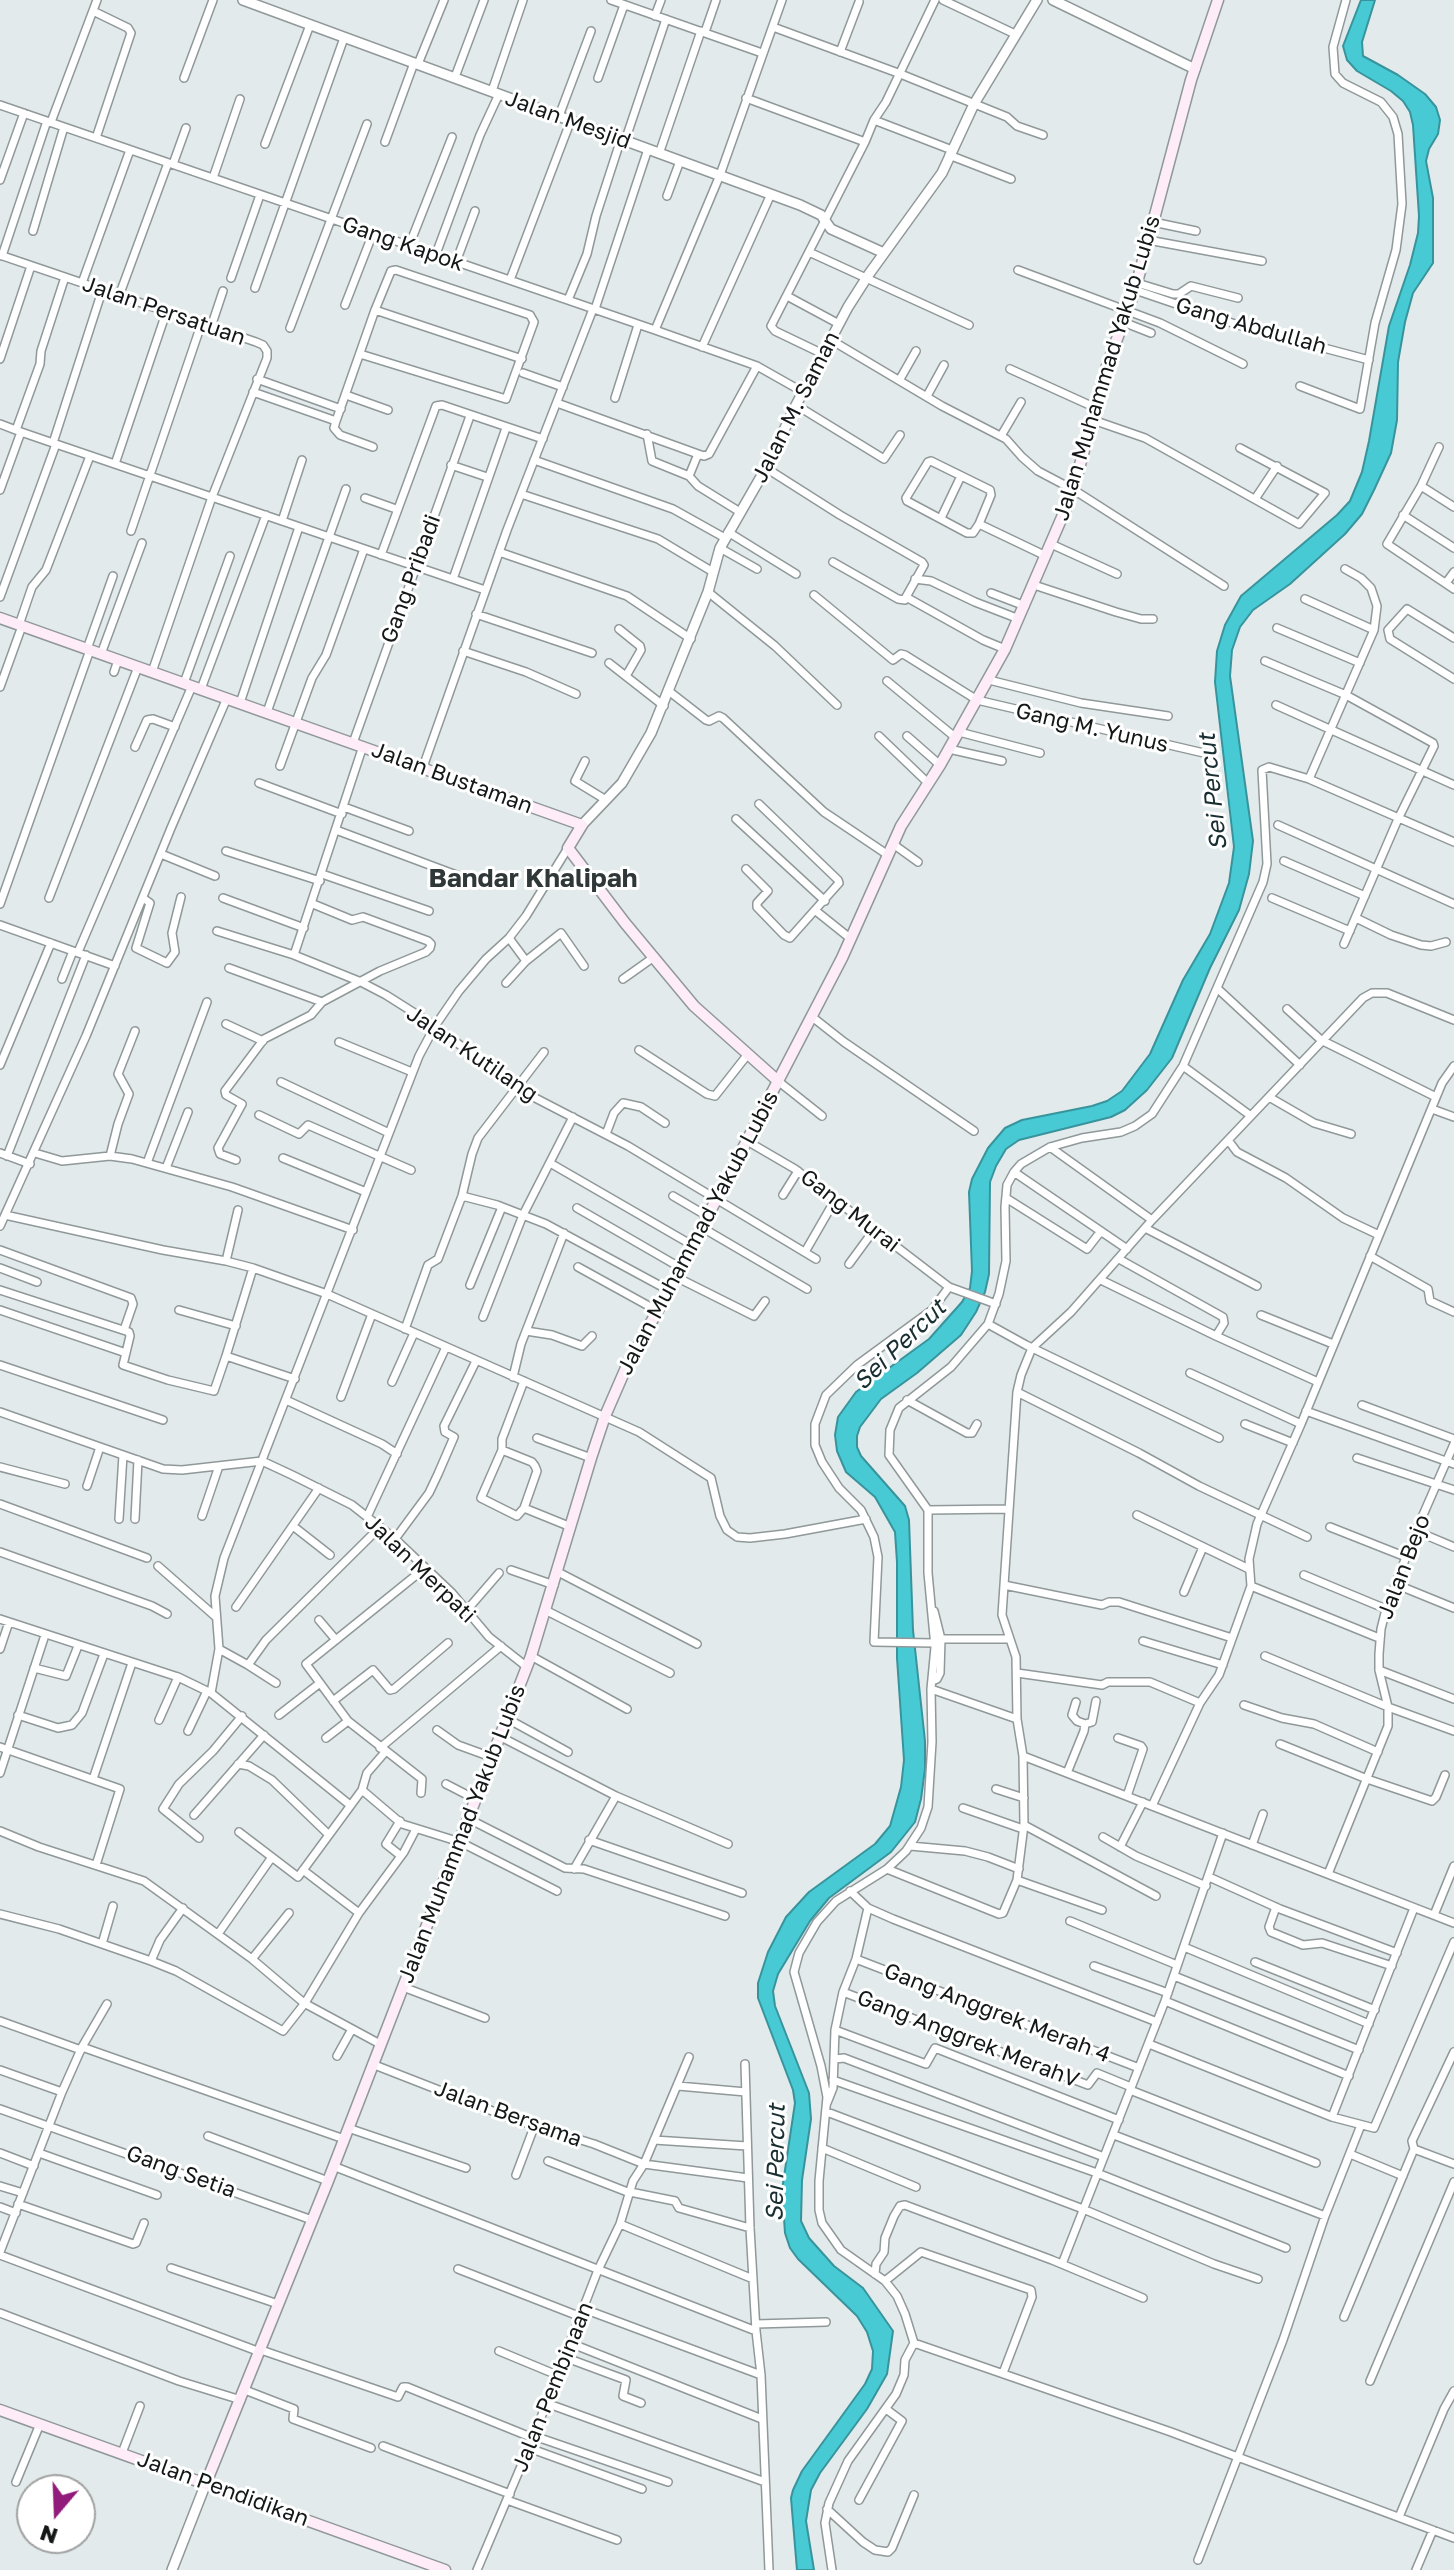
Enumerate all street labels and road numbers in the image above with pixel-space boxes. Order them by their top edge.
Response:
street label: Jalan Mesjid [502,85,634,155]
street label: Gang Kapok [339,211,467,277]
street label: Jalan Muhammad Yakub Lubis [1048,212,1166,524]
street label: Jalan Persatuan [79,271,249,351]
street label: Gang Abdullah [1173,292,1329,360]
street label: Jalan M. Saman [747,327,845,487]
street label: Gang Pribadi [376,511,446,647]
street label: Gang M. Yunus [1013,698,1171,758]
street label: Jalan Bustaman [368,737,536,819]
street label: Jalan Kutilang [401,1000,543,1108]
street label: Jalan Muhammad Yakub Lubis [612,1087,784,1379]
street label: Gang Murai [795,1164,905,1258]
street label: Jalan Merpati [359,1510,481,1628]
street label: Jalan Bejo [1372,1511,1436,1623]
street label: Jalan Muhammad Yakub Lubis [393,1681,531,1987]
street label: Gang Anggrek Merah 4 [880,1958,1114,2068]
street label: Gang Anggrek MerahV [853,1984,1083,2094]
street label: Jalan Bersama [431,2075,585,2153]
street label: Gang Setia [123,2140,239,2204]
street label: Jalan Pembinaan [507,2298,599,2476]
street label: Jalan Pendidikan [134,2446,312,2532]

